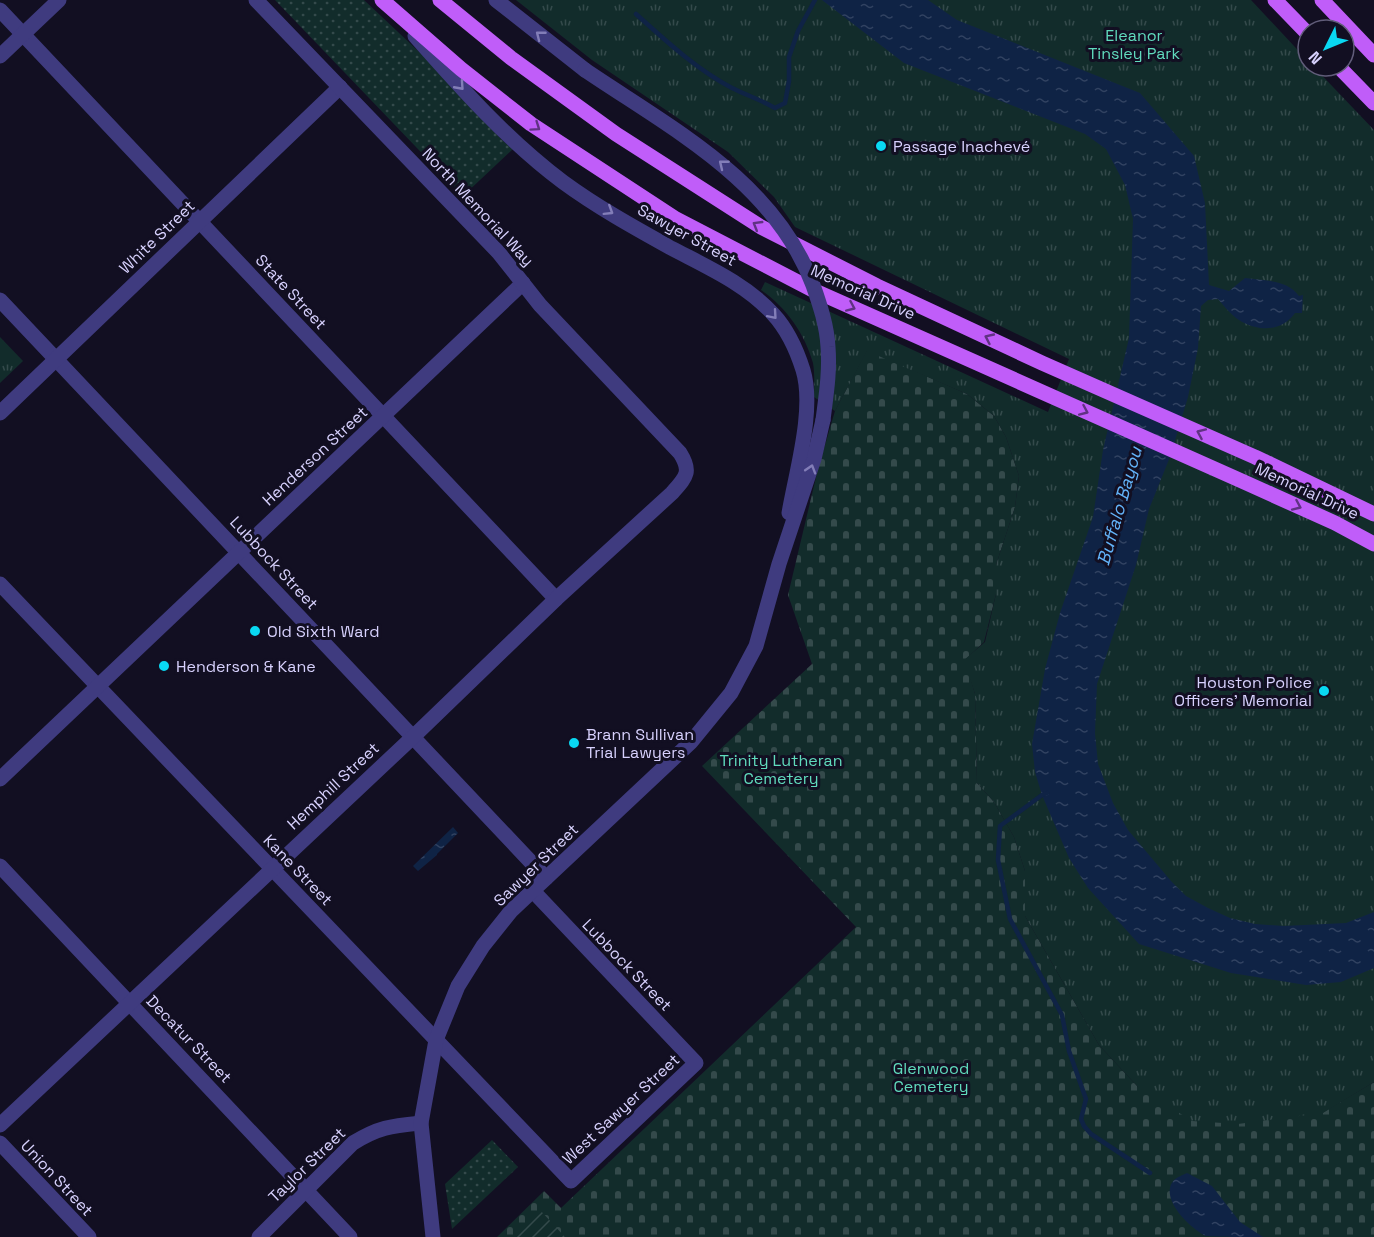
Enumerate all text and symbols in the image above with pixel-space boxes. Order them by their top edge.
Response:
north arrow [1296,18,1356,78]
park label: Eleanor Tinsley Park [1088,25,1180,64]
one-way arrow [536,31,547,42]
text: N [1304,47,1327,69]
one-way arrow [453,79,464,90]
one-way arrow [530,120,541,131]
place label: Passage Inachevé [893,136,1030,157]
marker: Passage Inachevé [874,139,888,153]
street label: North Memorial Way [418,143,538,271]
one-way arrow [719,161,730,172]
street label: White Street [115,196,199,278]
street label: Sawyer Street [634,199,740,271]
one-way arrow [603,204,613,216]
one-way arrow [753,220,763,232]
street label: State Street [251,250,331,334]
street label: Memorial Drive [807,260,919,324]
one-way arrow [845,300,856,312]
one-way arrow [766,308,777,318]
one-way arrow [985,334,996,346]
street label: Henderson Street [258,402,372,510]
one-way arrow [1078,404,1089,416]
one-way arrow [1196,429,1207,441]
water label: Buffalo Bayou [1091,443,1147,568]
street label: Memorial Drive [1252,458,1362,524]
one-way arrow [804,464,816,475]
one-way arrow [1291,498,1302,510]
street label: Lubbock Street [225,512,323,614]
place label: Old Sixth Ward [267,621,380,642]
marker: Old Sixth Ward [248,624,262,638]
place label: Henderson & Kane [176,656,316,677]
marker: Henderson & Kane [157,659,171,673]
place label: Houston Police Officers' Memorial [1174,672,1312,711]
marker: Houston Police Officers' Memorial [1317,684,1331,698]
place label: Brann Sullivan Trial Lawyers [586,724,694,763]
marker: Brann Sullivan Trial Lawyers [567,736,581,750]
street label: Hemphill Street [282,738,384,834]
park label: Trinity Lutheran Cemetery [719,750,843,789]
street label: Sawyer Street [489,819,583,911]
street label: Kane Street [259,830,337,910]
street label: Lubbock Street [578,914,676,1016]
street label: Decatur Street [142,991,236,1087]
street label: West Sawyer Street [558,1049,684,1169]
park label: Glenwood Cemetery [893,1058,969,1097]
street label: Taylor Street [264,1123,350,1207]
street label: Union Street [16,1135,98,1221]

